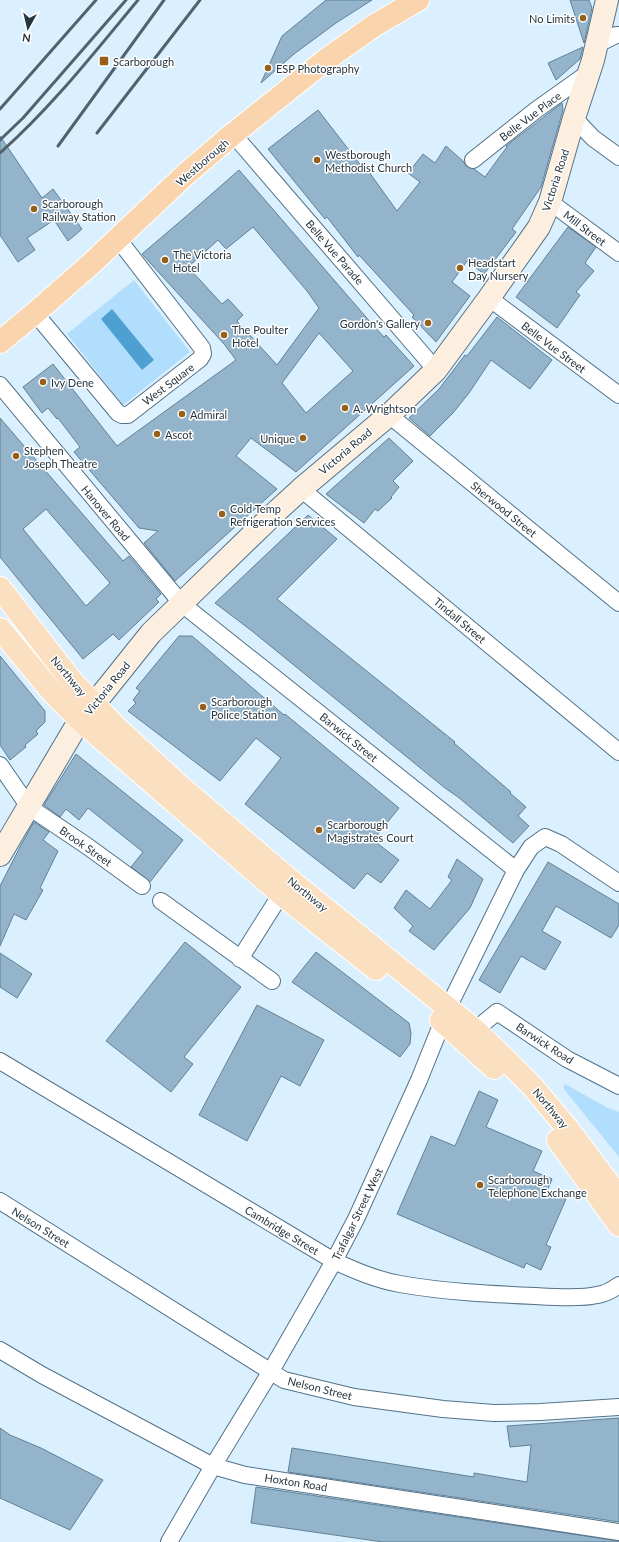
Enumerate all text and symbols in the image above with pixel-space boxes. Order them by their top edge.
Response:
north arrow [8,8,48,48]
place label: No Limits [529,12,575,25]
marker: No Limits [578,13,588,23]
text: N [21,31,32,45]
marker: Scarborough [98,55,110,67]
place label: Scarborough [113,55,174,68]
place label: ESP Photography [276,62,360,75]
marker: ESP Photography [263,63,273,73]
street label: Belle Vue Place [497,89,563,143]
street label: Westborough [173,136,231,188]
street label: Victoria Road [539,147,571,213]
place label: Westborough Methodist Church [325,148,412,174]
marker: Westborough Methodist Church [312,155,322,165]
place label: Scarborough Railway Station [42,197,116,223]
marker: Scarborough Railway Station [29,204,39,214]
street label: Mill Street [561,208,609,248]
street label: Belle Vue Parade [303,217,367,287]
place label: The Victoria Hotel [173,248,231,274]
marker: The Victoria Hotel [160,255,170,265]
place label: Headstart Day Nursery [468,256,529,282]
marker: Headstart Day Nursery [455,263,465,273]
place label: Gordon's Gallery [340,317,420,330]
marker: Gordon's Gallery [423,318,433,328]
street label: Belle Vue Street [519,319,589,375]
place label: The Poulter Hotel [232,323,288,349]
marker: The Poulter Hotel [219,330,229,340]
street label: West Square [140,360,197,408]
place label: Ivy Dene [51,376,94,389]
marker: Ivy Dene [38,377,48,387]
place label: A. Wrightson [353,402,416,415]
marker: A. Wrightson [340,403,350,413]
place label: Admiral [190,408,227,421]
marker: Admiral [177,409,187,419]
street label: Victoria Road [316,425,374,477]
place label: Ascot [165,428,193,441]
marker: Ascot [152,429,162,439]
place label: Unique [260,432,295,445]
marker: Unique [298,433,308,443]
place label: Stephen Joseph Theatre [24,444,98,470]
marker: Stephen Joseph Theatre [11,451,21,461]
street label: Sherwood Street [469,479,540,540]
street label: Hanover Road [79,483,133,543]
place label: Cold Temp Refrigeration Services [230,502,336,528]
marker: Cold Temp Refrigeration Services [217,509,227,519]
street label: Tindall Street [431,595,489,646]
street label: Northway [49,653,90,699]
street label: Victoria Road [82,659,132,717]
place label: Scarborough Police Station [211,695,277,721]
marker: Scarborough Police Station [198,702,208,712]
street label: Barwick Street [318,710,380,764]
place label: Scarborough Magistrates Court [327,818,414,844]
street label: Brook Street [57,823,115,869]
marker: Scarborough Magistrates Court [314,825,324,835]
street label: Northway [285,874,331,914]
street label: Barwick Road [514,1020,576,1066]
street label: Northway [531,1085,572,1131]
street label: Trafalgar Street West [329,1166,385,1262]
place label: Scarborough Telephone Exchange [488,1173,587,1199]
marker: Scarborough Telephone Exchange [475,1180,485,1190]
street label: Cambridge Street [243,1203,321,1257]
street label: Nelson Street [10,1204,72,1250]
street label: Nelson Street [287,1374,353,1402]
street label: Hoxton Road [264,1471,328,1493]

